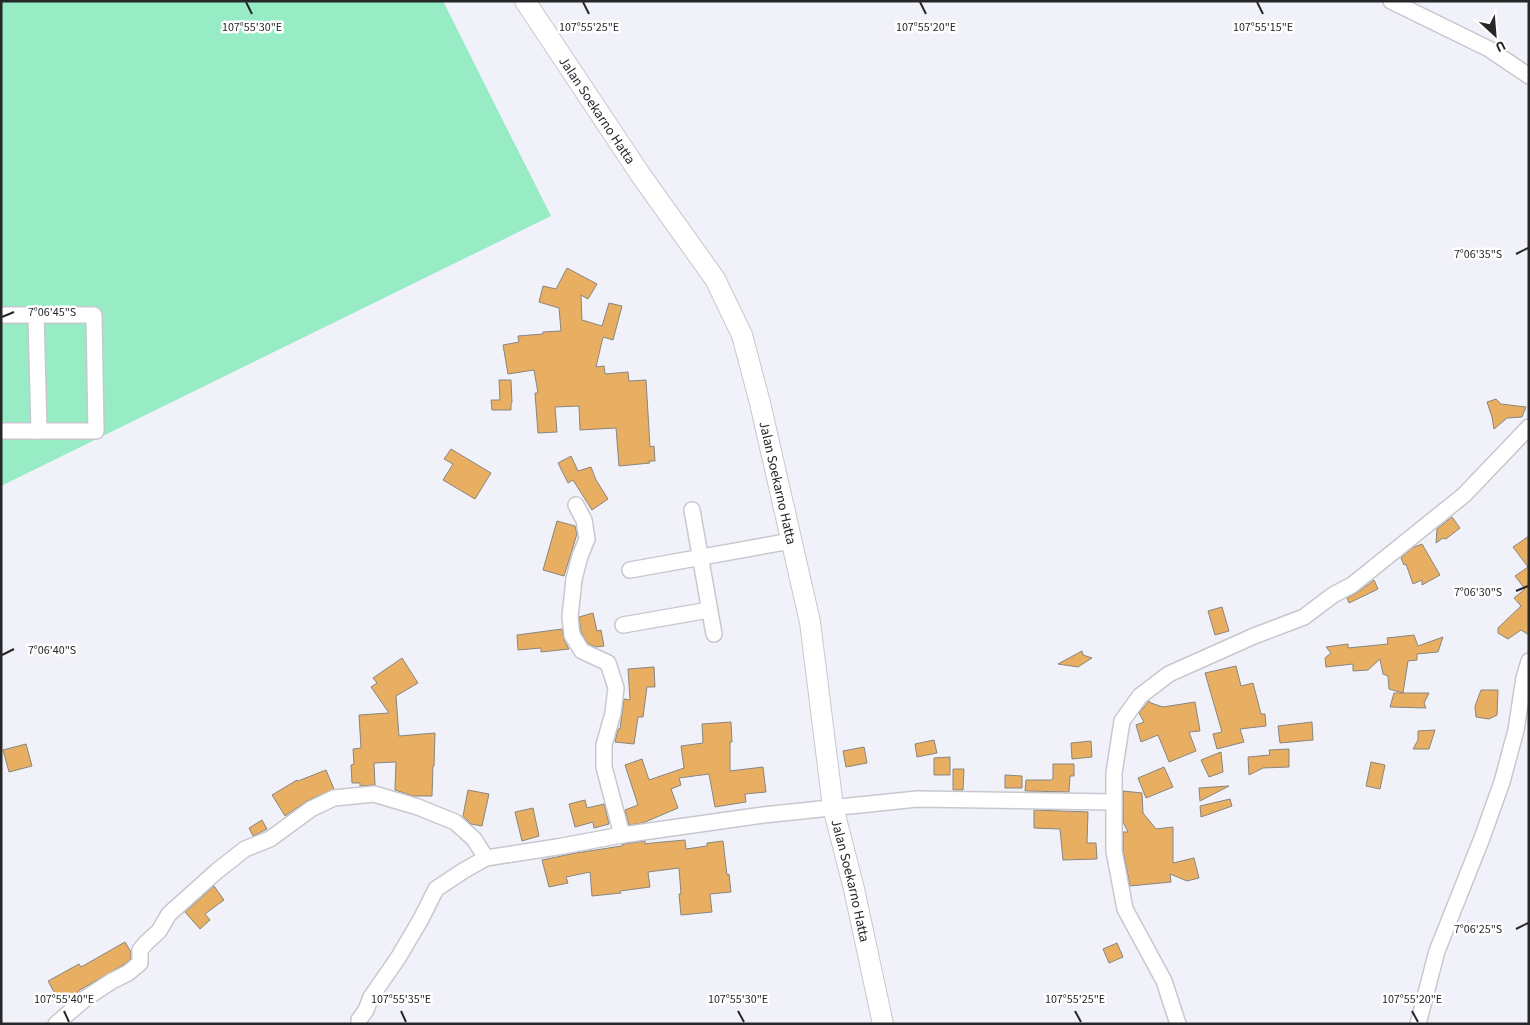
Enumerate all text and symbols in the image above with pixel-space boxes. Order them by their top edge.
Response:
north arrow [1470,10,1520,60]
text: 107°55'30"E [222,19,282,36]
text: 107°55'25"E [559,19,619,36]
text: 107°55'20"E [896,19,956,36]
text: 107°55'15"E [1233,19,1293,36]
text: U [1492,35,1509,57]
street label: Jalan Soekarno Hatta [554,53,640,169]
text: 7°06'35"S [1454,246,1502,263]
text: 7°06'45"S [28,304,76,321]
street label: Jalan Soekarno Hatta [753,419,801,546]
text: 7°06'30"S [1454,584,1502,601]
text: 7°06'40"S [28,642,76,659]
street label: Jalan Soekarno Hatta [826,817,874,944]
text: 7°06'25"S [1454,921,1502,938]
text: 107°55'40"E [34,991,94,1008]
text: 107°55'35"E [371,991,431,1008]
text: 107°55'30"E [708,991,768,1008]
text: 107°55'25"E [1045,991,1105,1008]
text: 107°55'20"E [1382,991,1442,1008]

